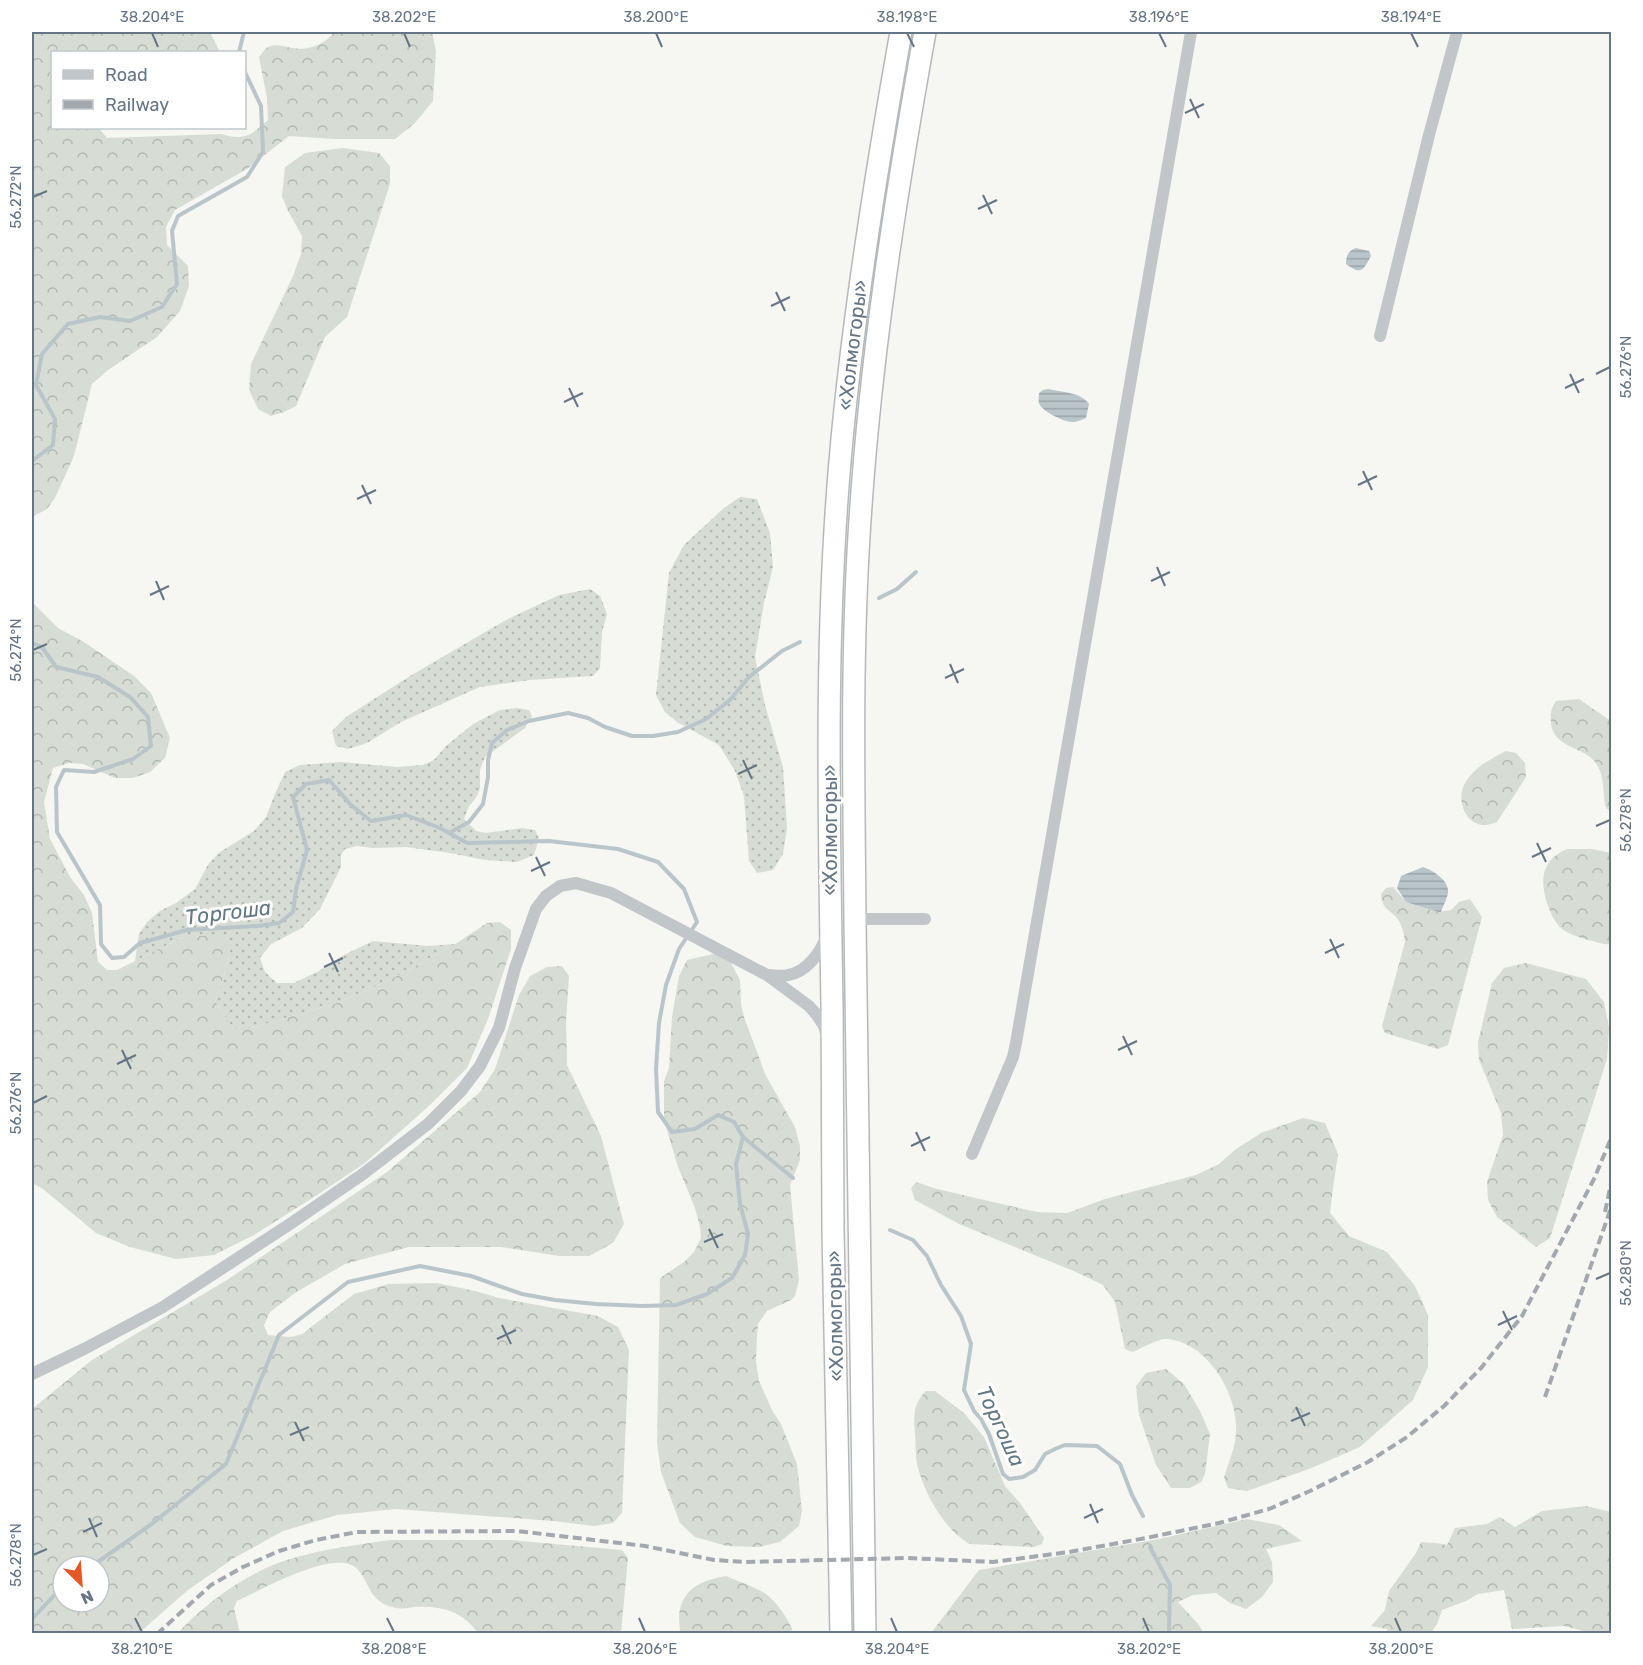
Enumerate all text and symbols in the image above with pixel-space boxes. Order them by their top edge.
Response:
text: 38.204°E [120,8,184,26]
text: 38.202°E [372,8,436,26]
text: 38.200°E [624,8,688,26]
text: 38.198°E [877,8,937,26]
text: 38.196°E [1129,8,1189,26]
text: 38.194°E [1381,8,1441,26]
legend [51,51,246,129]
text: Road [105,64,148,86]
text: Railway [105,94,169,116]
text: 56.272°N [7,165,25,229]
street label: «Холмогоры» [833,278,873,411]
text: 56.276°N [1617,335,1635,399]
text: 56.274°N [7,618,25,682]
street label: «Холмогоры» [818,765,842,895]
text: 56.278°N [1617,788,1635,852]
water label: Торгоша [184,894,272,930]
text: 56.276°N [7,1071,25,1135]
text: 56.280°N [1617,1240,1635,1306]
street label: «Холмогоры» [822,1250,848,1382]
water label: Торгоша [971,1382,1031,1470]
text: 56.278°N [7,1523,25,1587]
north arrow [51,1554,111,1614]
text: N [78,1586,96,1608]
text: 38.210°E [111,1640,173,1658]
text: 38.208°E [362,1640,426,1658]
text: 38.206°E [613,1640,677,1658]
text: 38.204°E [865,1640,929,1658]
text: 38.202°E [1117,1640,1181,1658]
text: 38.200°E [1369,1640,1433,1658]

